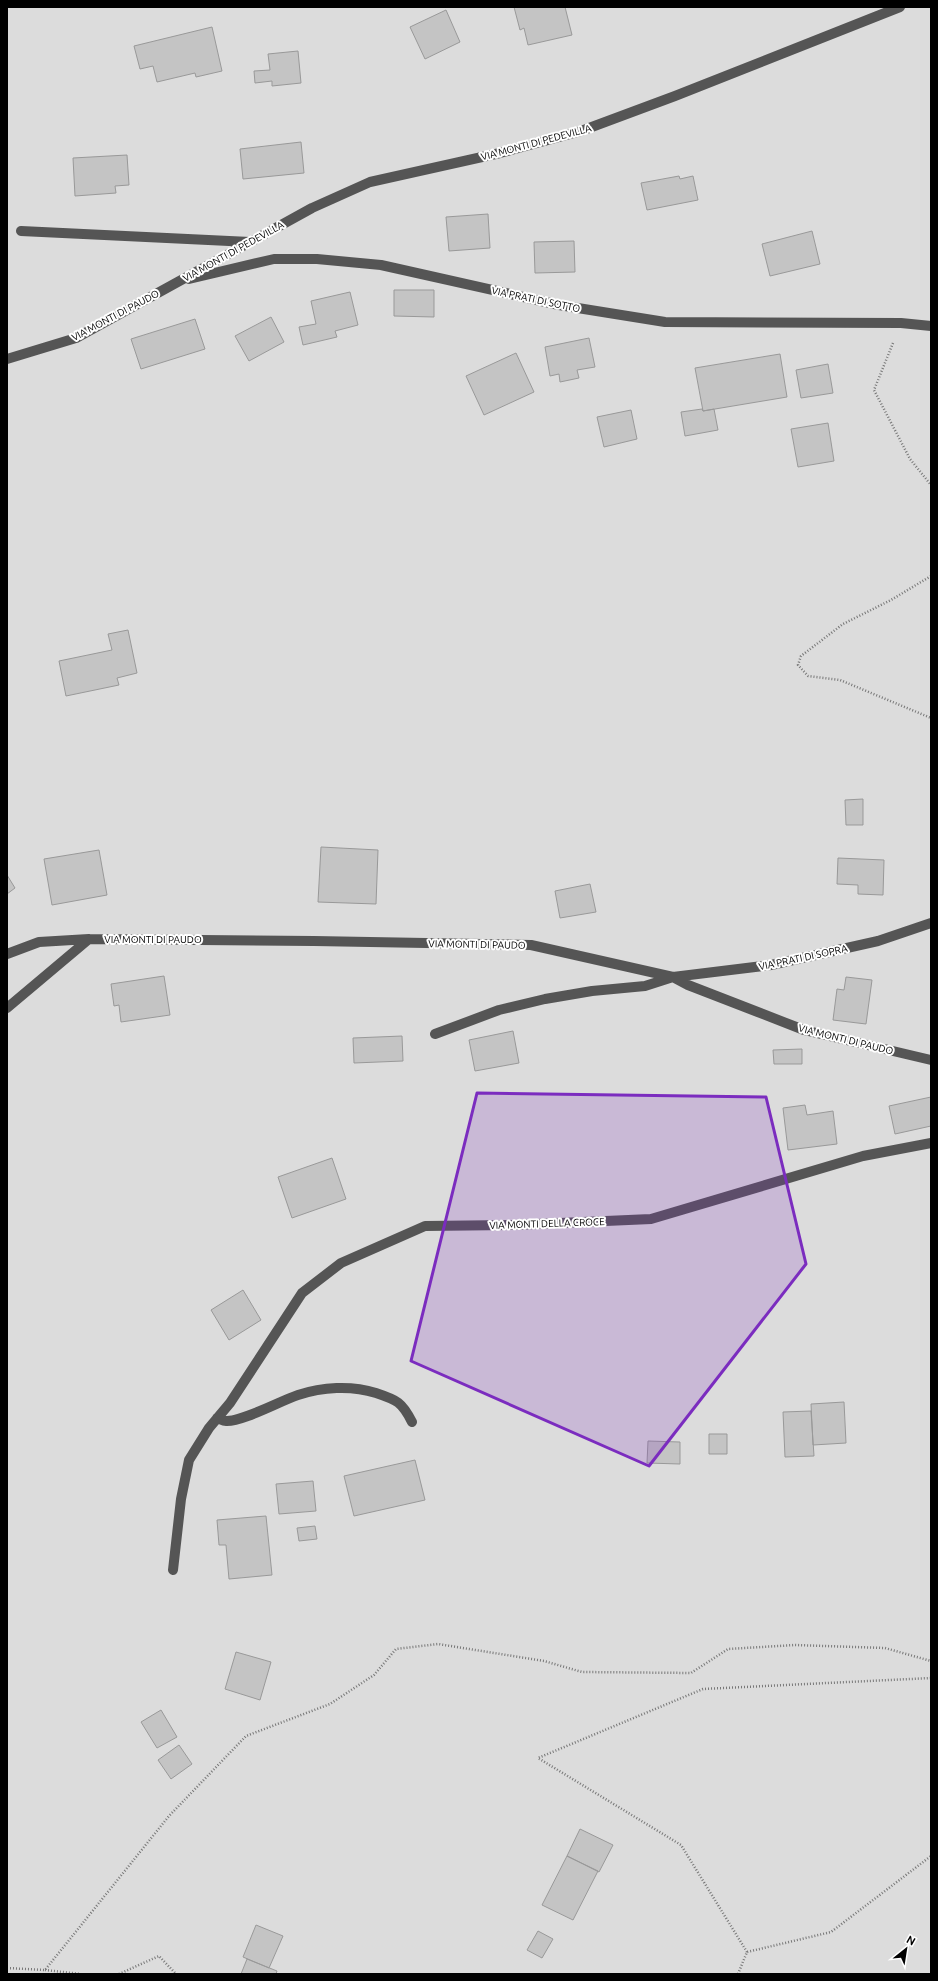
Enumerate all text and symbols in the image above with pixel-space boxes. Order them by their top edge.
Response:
street label: VIA MONTI DI PEDEVILLA [480,122,593,163]
street label: VIA MONTI DI PEDEVILLA [181,219,286,284]
street label: VIA PRATI DI SOTTO [491,285,581,314]
street label: VIA MONTI DI PAUDO [70,288,161,343]
street label: VIA MONTI DI PAUDO [104,934,202,945]
street label: VIA MONTI DI PAUDO [428,938,526,951]
street label: VIA PRATI DI SOPRA [758,943,849,972]
street label: VIA MONTI DI PAUDO [797,1022,895,1057]
street label: VIA MONTI DELLA CROCE [489,1216,605,1231]
north arrow [886,1929,926,1969]
text: N [904,1933,918,1948]

